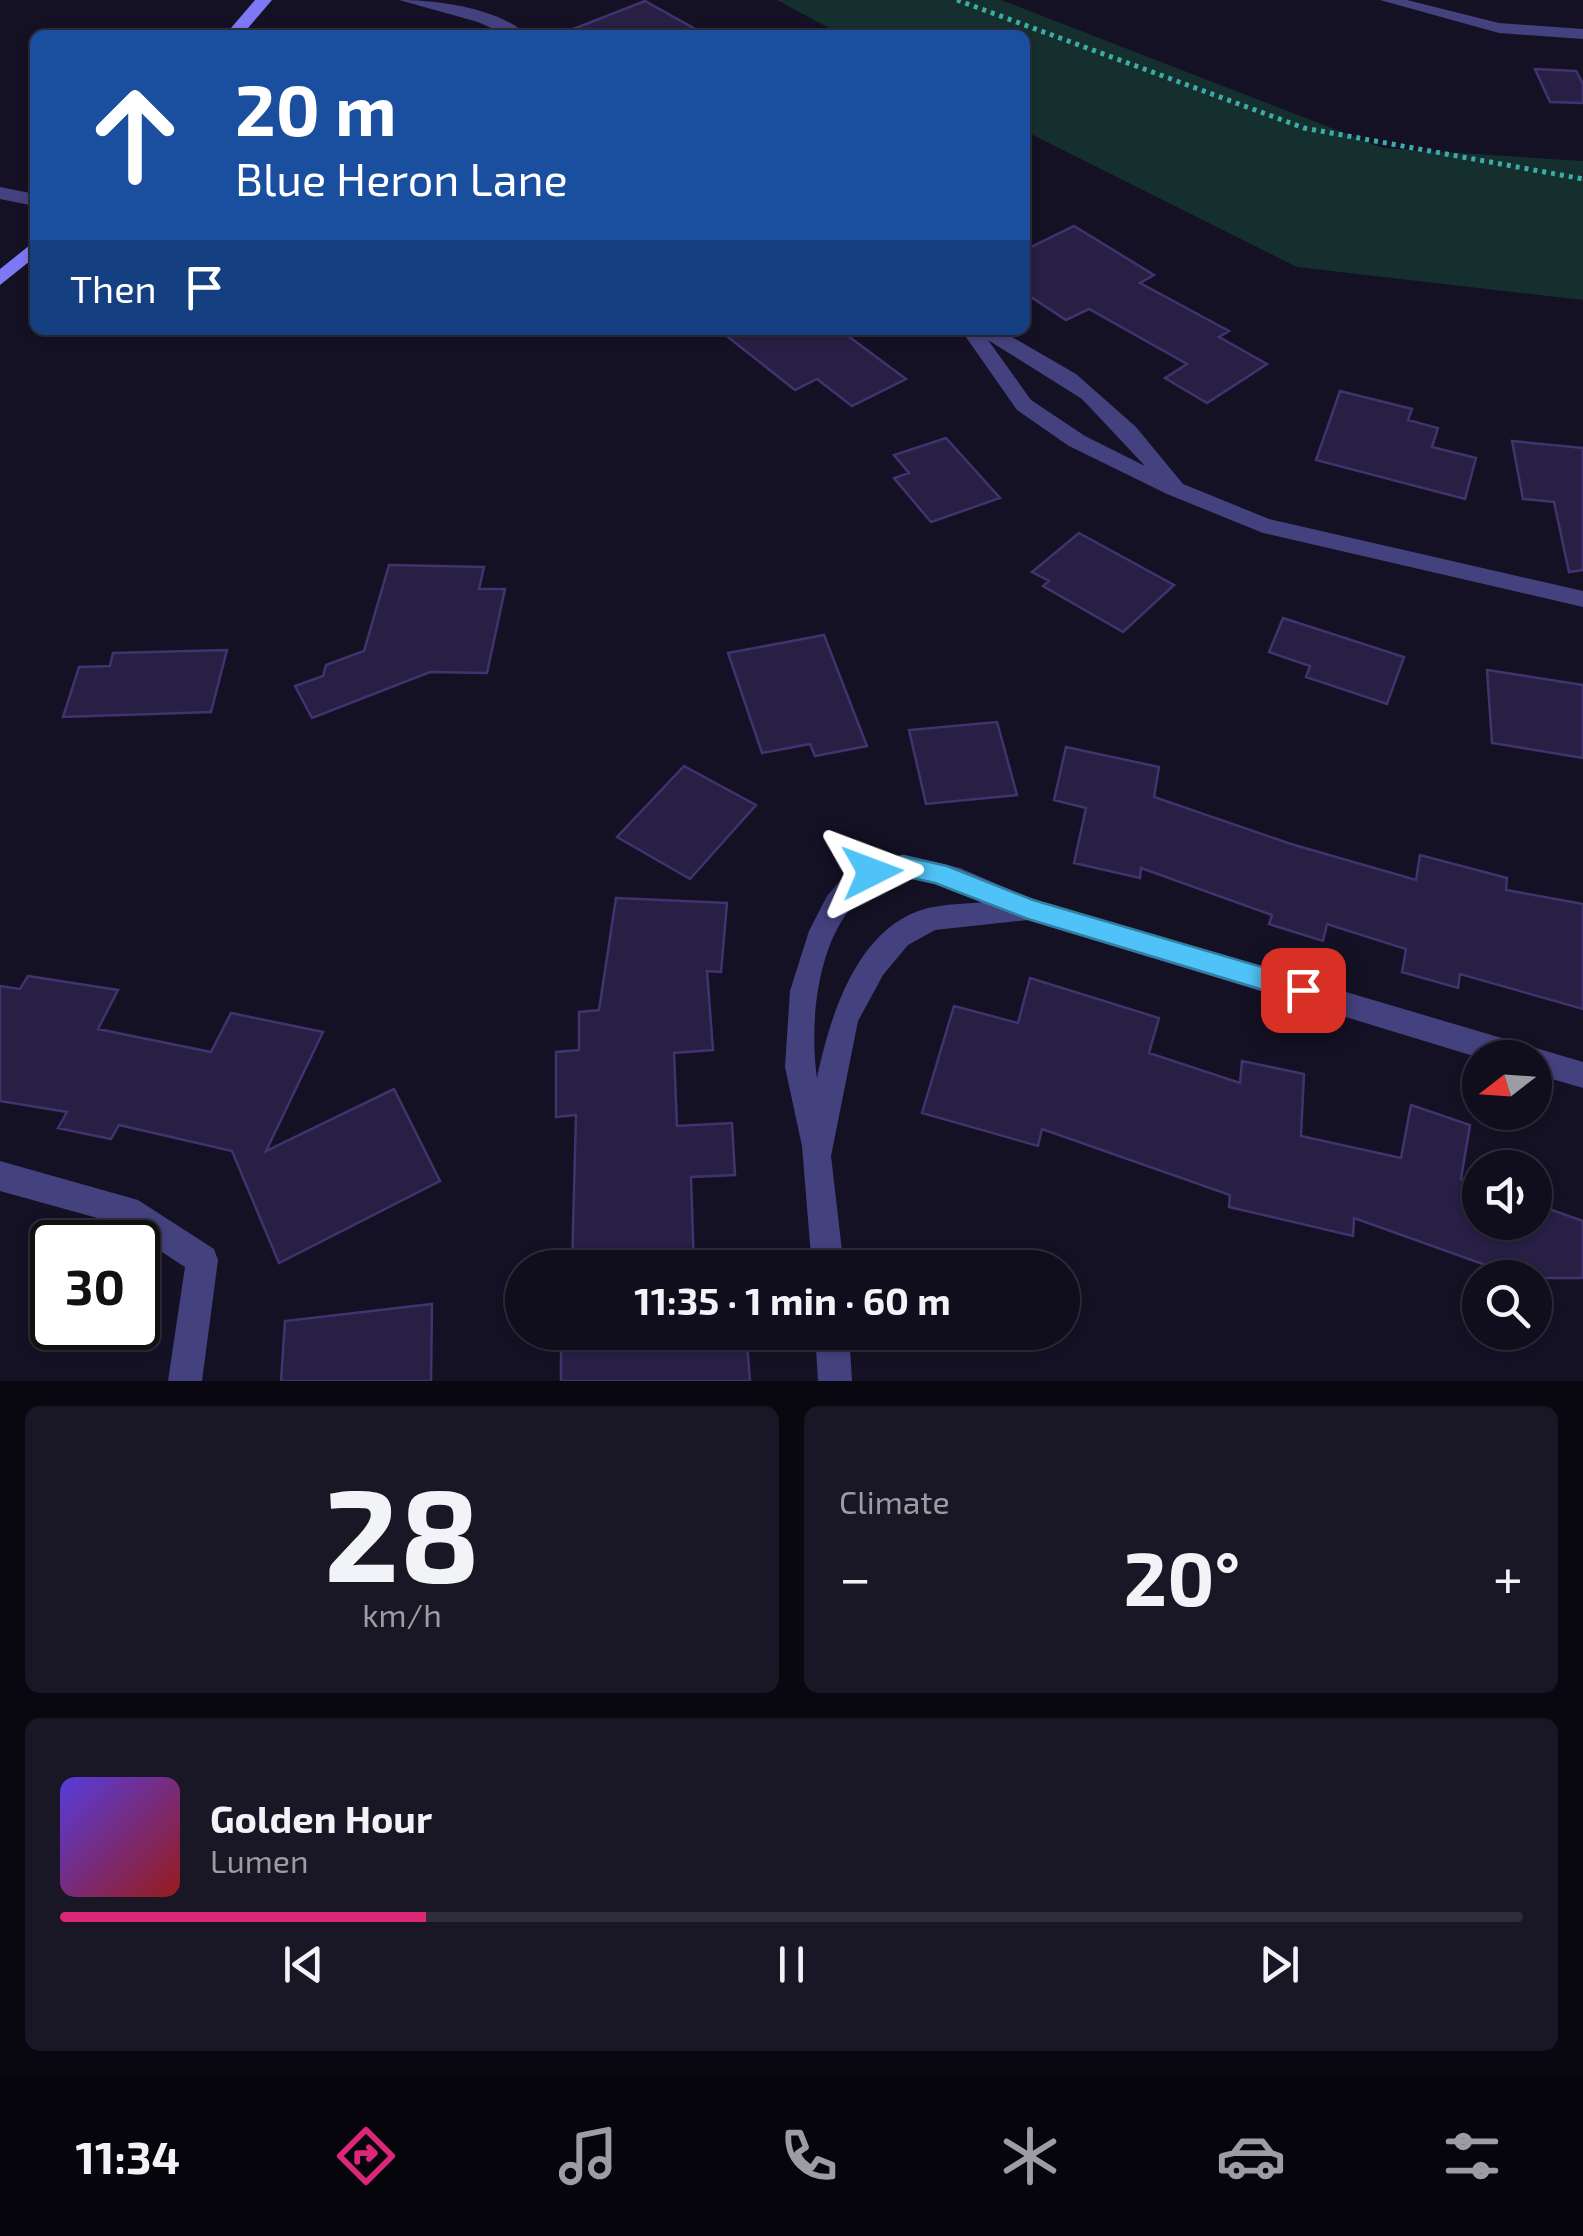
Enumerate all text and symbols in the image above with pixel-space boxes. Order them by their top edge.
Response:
text: 20 m [235,66,397,150]
icon: ahead [70,70,200,200]
text: Blue Heron Lane [235,151,568,205]
icon: arrive [177,260,232,315]
text: Then [70,265,157,311]
position arrow [820,820,924,924]
pin [1261,948,1346,1033]
icon: arrive [1276,963,1331,1018]
north arrow [1462,1040,1552,1130]
map controls [1462,1040,1552,1350]
button: sound [1462,1150,1552,1240]
speed limit sign: 30 [30,1220,160,1350]
button: search [1462,1260,1552,1350]
text: 11:35 · 1 min · 60 m [634,1277,951,1323]
text: 28 [324,1452,480,1608]
text: Climate [839,1482,950,1520]
text: 20° [1124,1531,1240,1621]
text: − [839,1543,871,1609]
text: + [1493,1543,1523,1609]
text: km/h [362,1595,442,1633]
text: Golden Hour [210,1795,432,1841]
text: Lumen [210,1841,309,1879]
icon: previous [276,1937,331,1992]
icon: pause [764,1937,819,1992]
icon: next [1252,1937,1307,1992]
icon: directions [331,2121,401,2191]
icon: music [553,2121,623,2191]
icon: phone [774,2121,844,2191]
icon: climate [995,2121,1065,2191]
icon: car [1216,2121,1286,2191]
icon: filters [1437,2121,1507,2191]
text: 11:34 [76,2129,180,2183]

